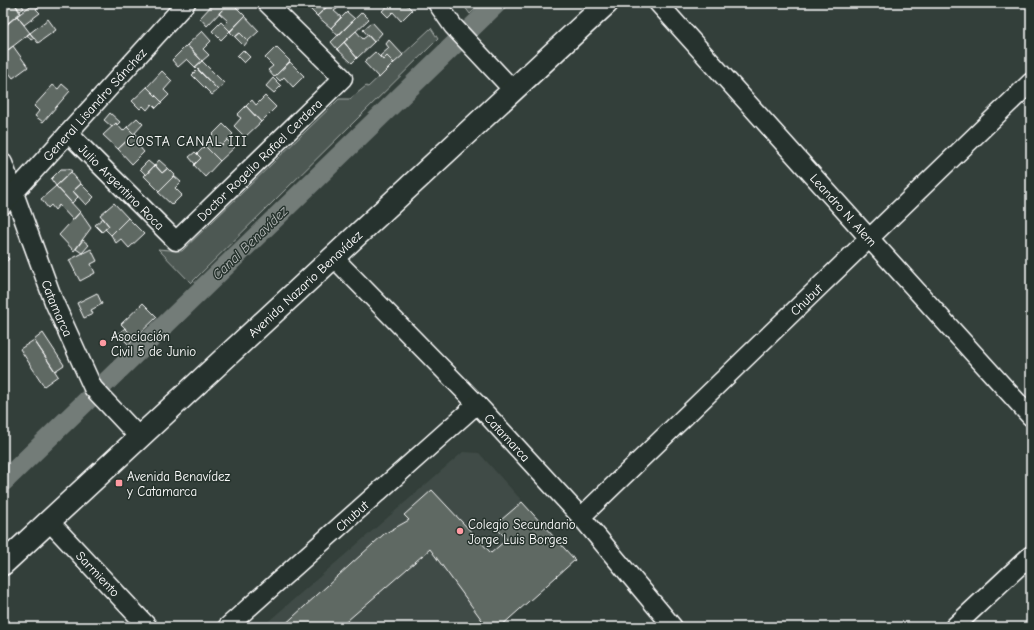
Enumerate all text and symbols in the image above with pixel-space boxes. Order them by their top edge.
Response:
street label: General Lisandro Sánchez [39,45,149,164]
street label: Doctor Rogelio Rafael Cerdera [194,96,325,224]
district label: COSTA CANAL III [126,133,248,150]
street label: Julio Argentino Roca [76,141,168,233]
street label: Leandro N. Alem [807,170,880,249]
water label: Canal Benavídez [209,202,292,283]
street label: Avenida Nazario Benavídez [245,227,365,340]
street label: Catamarca [39,278,76,339]
street label: Chubut [787,280,826,318]
place label: Asociación Civil 5 de Junio [111,329,196,359]
marker: Asociación Civil 5 de Junio [98,338,108,348]
street label: Catamarca [482,410,533,464]
place label: Avenida Benavídez y Catamarca [126,469,231,499]
marker: Avenida Benavídez y Catamarca [114,478,124,488]
street label: Chubut [332,496,372,534]
place label: Colegio Secundario Jorge Luis Borges [468,517,576,547]
marker: Colegio Secundario Jorge Luis Borges [455,526,465,536]
street label: Sarmiento [73,548,123,600]

